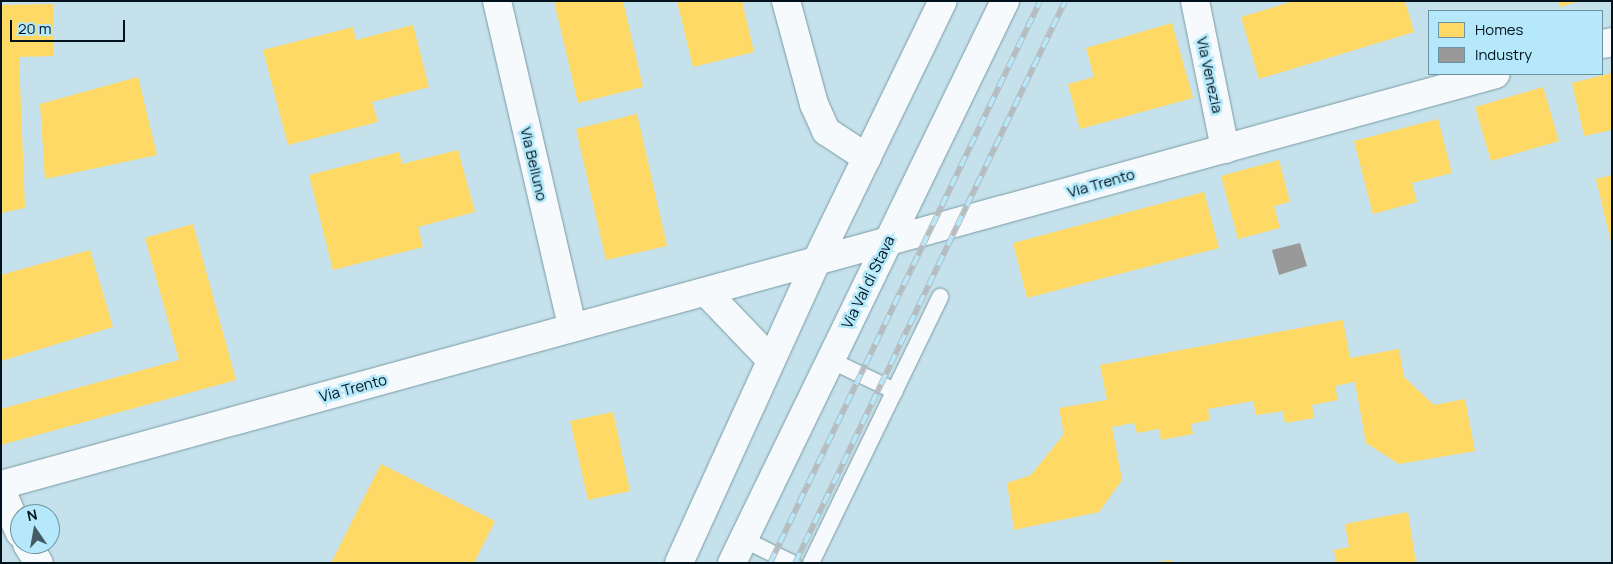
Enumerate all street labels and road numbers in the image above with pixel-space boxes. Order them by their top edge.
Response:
street label: Via Venezia [1193,35,1227,115]
street label: Via Belluno [517,125,551,203]
street label: Via Trento [1065,165,1137,201]
street label: Via Val di Stava [838,233,898,331]
street label: Via Trento [317,370,389,406]

